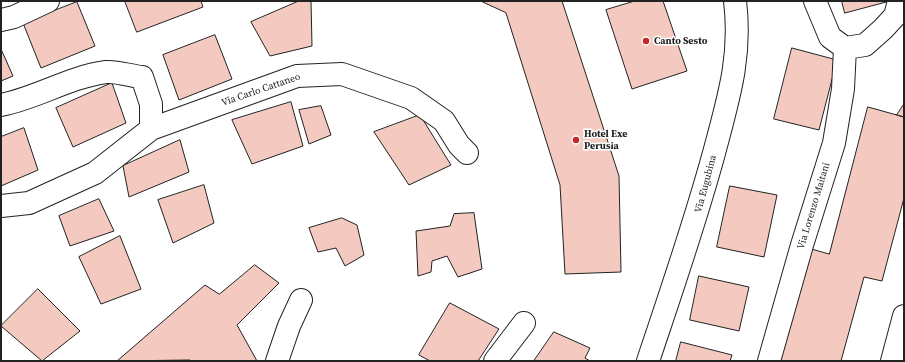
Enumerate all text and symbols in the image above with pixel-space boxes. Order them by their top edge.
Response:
place label: Canto Sesto [654,35,707,47]
marker: Canto Sesto [641,36,651,46]
street label: Via Carlo Cattaneo [220,71,302,109]
place label: Hotel Exe Perusia [584,128,627,152]
marker: Hotel Exe Perusia [571,135,581,145]
street label: Via Eugubina [693,154,719,214]
street label: Via Lorenzo Maitani [795,161,833,251]

